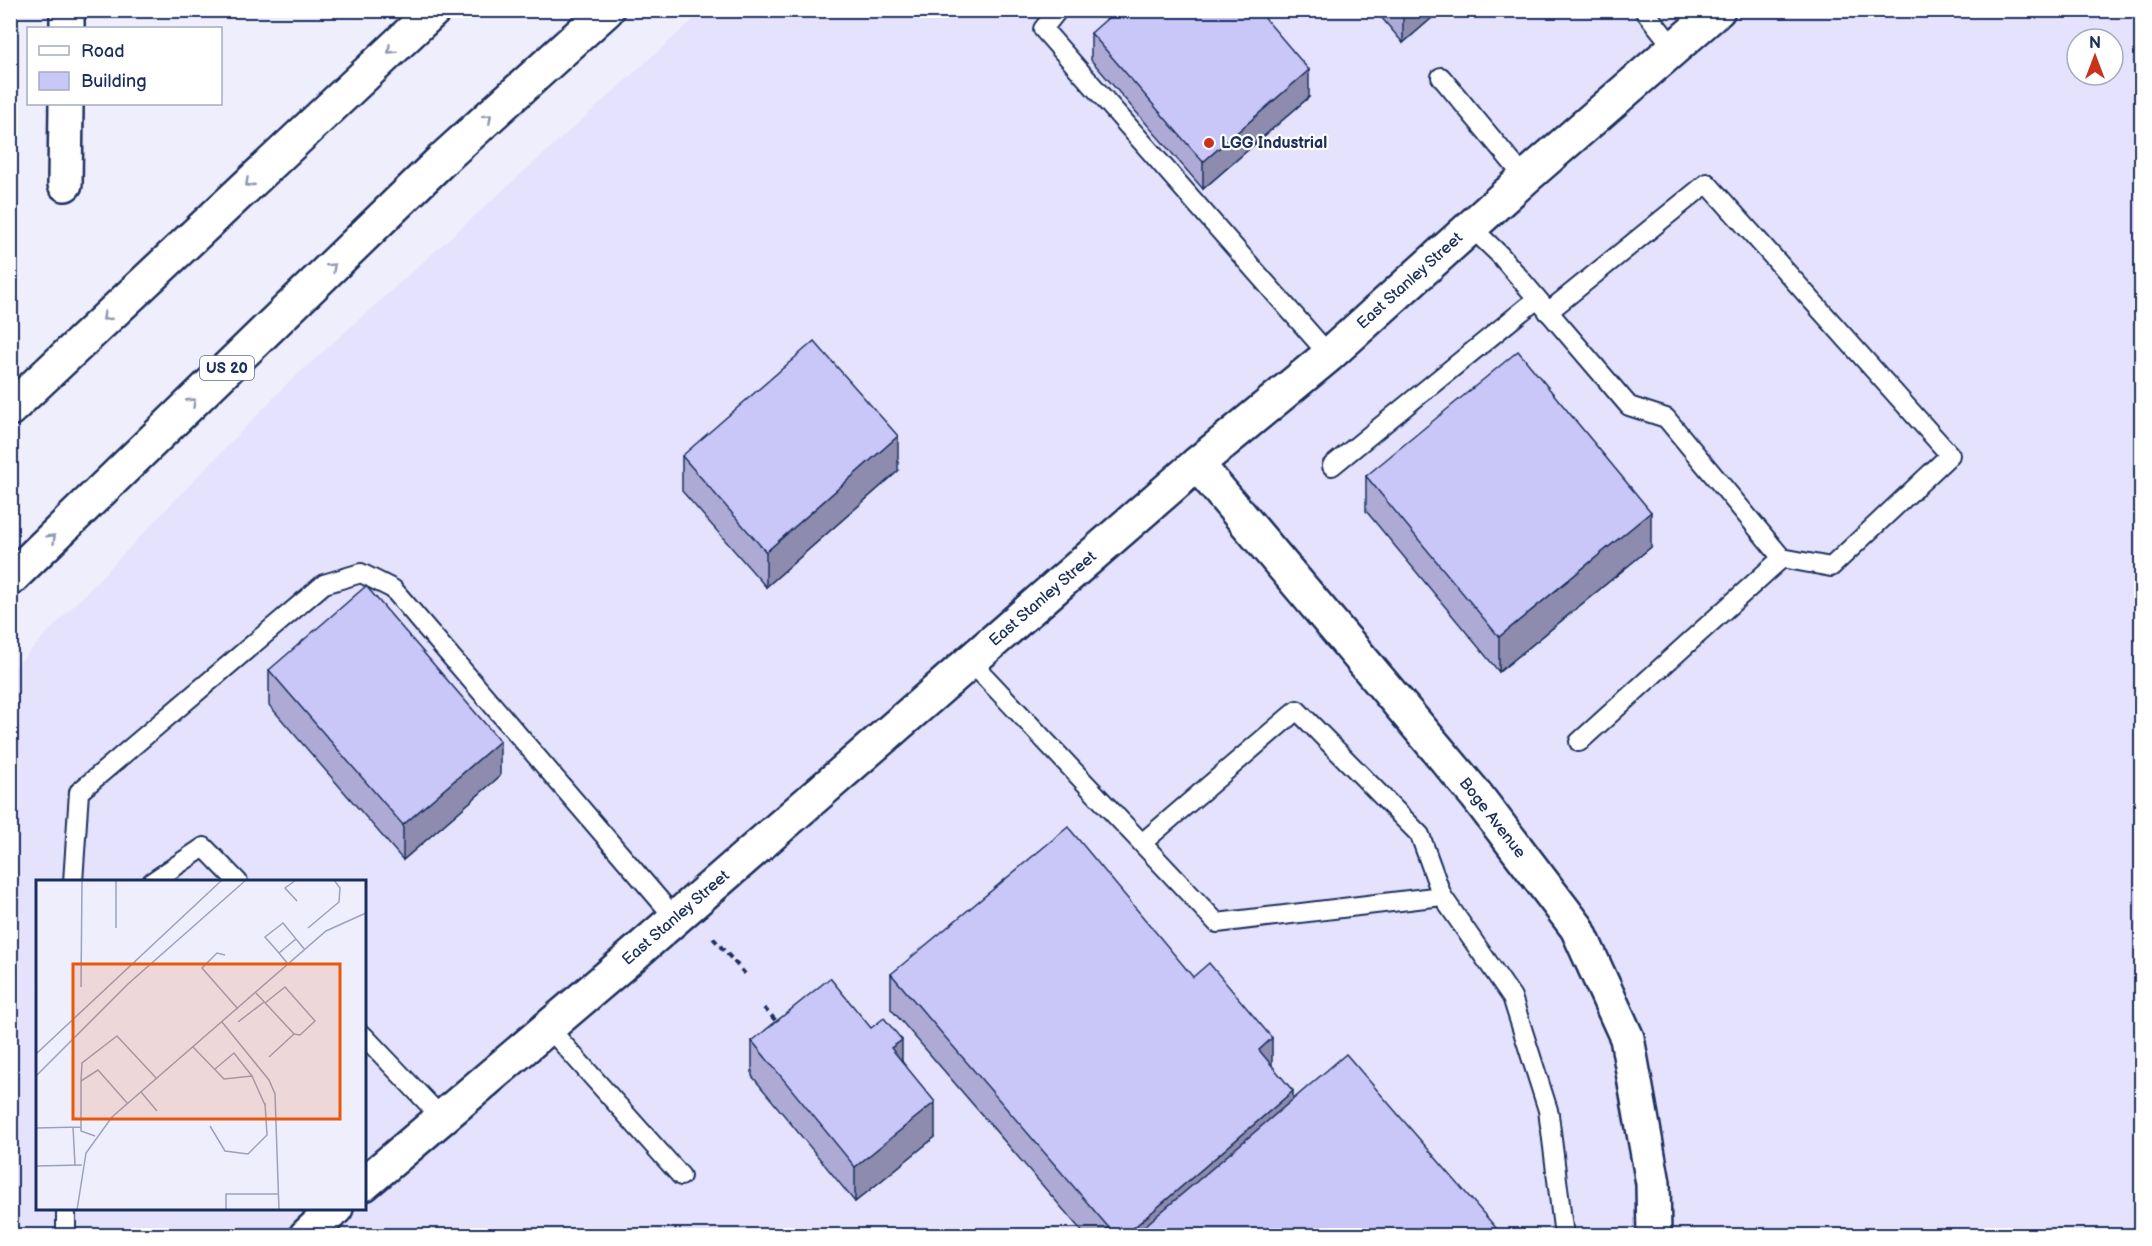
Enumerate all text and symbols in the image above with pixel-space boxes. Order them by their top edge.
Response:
legend [27,27,222,105]
north arrow [2065,27,2125,87]
text: N [2089,34,2101,53]
text: Road [81,41,125,62]
one-way arrow [388,43,399,54]
text: Building [81,71,147,92]
one-way arrow [482,114,492,125]
place label: LGG Industrial [1221,134,1327,153]
marker: LGG Industrial [1202,136,1216,150]
one-way arrow [245,176,256,187]
street label: East Stanley Street [1353,229,1467,333]
one-way arrow [324,263,335,274]
one-way arrow [103,309,114,320]
road number: US 20 [200,356,254,380]
one-way arrow [184,399,195,410]
one-way arrow [45,534,55,545]
street label: East Stanley Street [986,547,1100,651]
street label: Boge Avenue [1455,774,1530,862]
street label: East Stanley Street [619,866,733,970]
inset map [36,880,366,1210]

